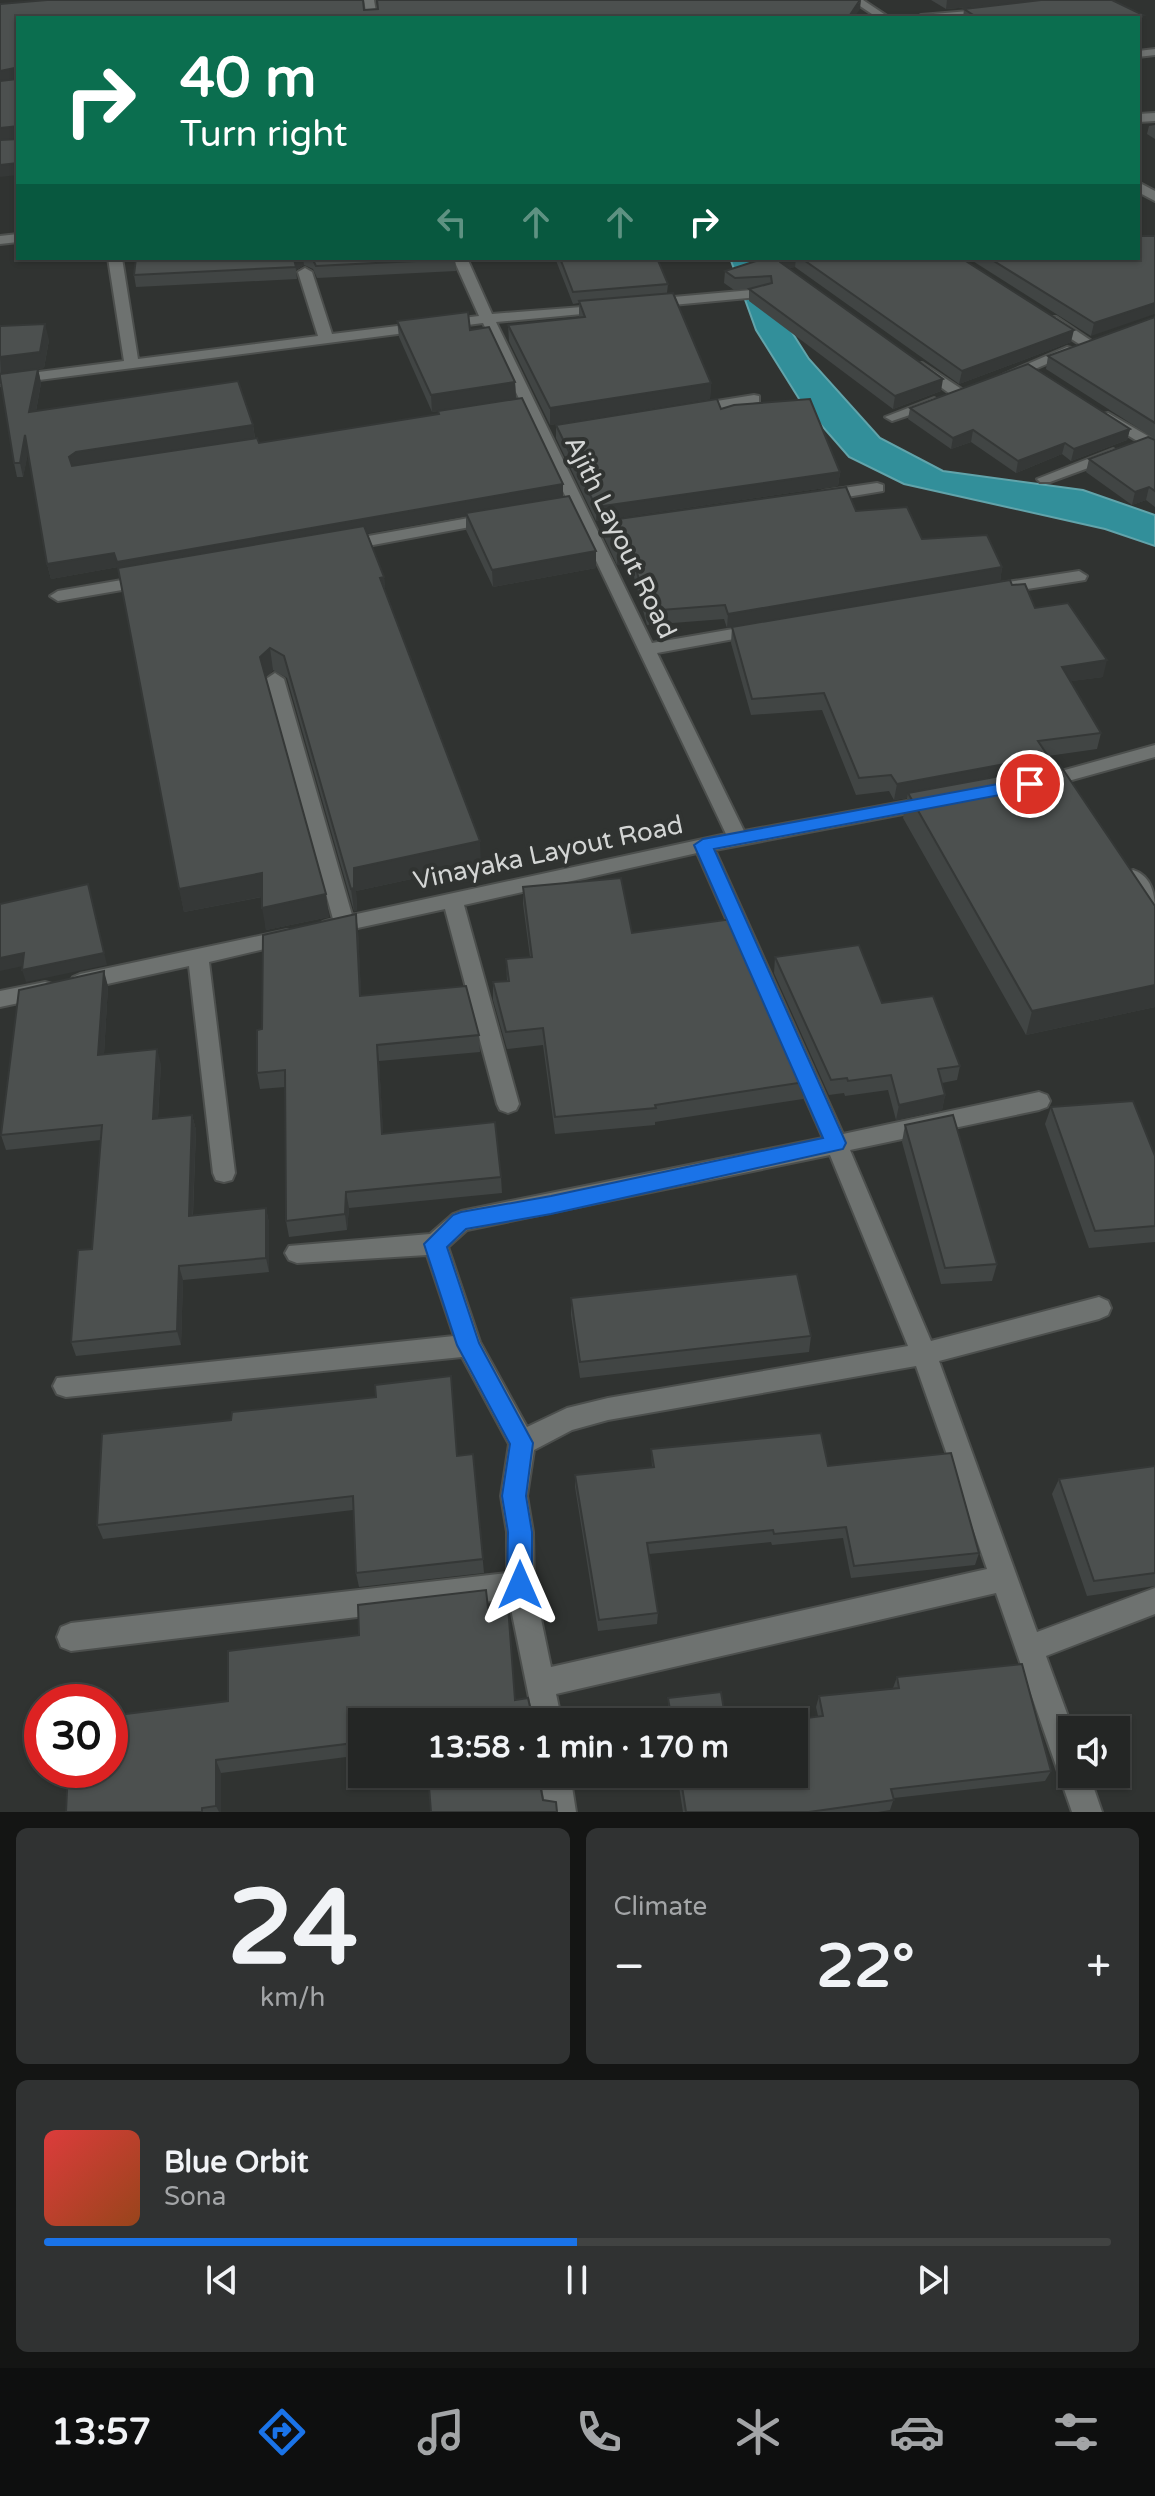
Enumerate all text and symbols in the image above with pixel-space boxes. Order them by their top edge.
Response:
text: 40 m [180,45,316,112]
icon: right [48,48,152,152]
text: Turn right [180,113,347,156]
icon: left [430,200,474,244]
icon: ahead [514,200,558,244]
icon: ahead [598,200,642,244]
icon: right [682,200,726,244]
street label: Ajith Layout Road [558,431,683,644]
pin [996,750,1064,818]
icon: arrive [1008,762,1052,806]
street label: Vinayaka Layout Road [410,809,686,896]
position arrow [478,1543,562,1627]
speed limit sign: 30 [24,1684,128,1788]
map controls [1058,1716,1130,1788]
button: sound [1058,1716,1130,1788]
text: 13:58 · 1 min · 170 m [427,1729,729,1766]
text: 24 [227,1867,358,1992]
text: Climate [614,1891,707,1922]
text: 22° [817,1931,915,2003]
text: − [614,1941,645,1994]
text: + [1086,1941,1111,1994]
text: km/h [260,1982,325,2013]
text: Blue Orbit [164,2144,309,2181]
text: Sona [164,2181,226,2212]
icon: previous [200,2258,244,2302]
icon: pause [555,2258,599,2302]
icon: next [911,2258,955,2302]
icon: directions [254,2404,310,2460]
icon: music [413,2404,469,2460]
icon: phone [571,2404,627,2460]
icon: climate [730,2404,786,2460]
icon: car [889,2404,945,2460]
icon: filters [1048,2404,1104,2460]
text: 13:57 [51,2411,151,2454]

